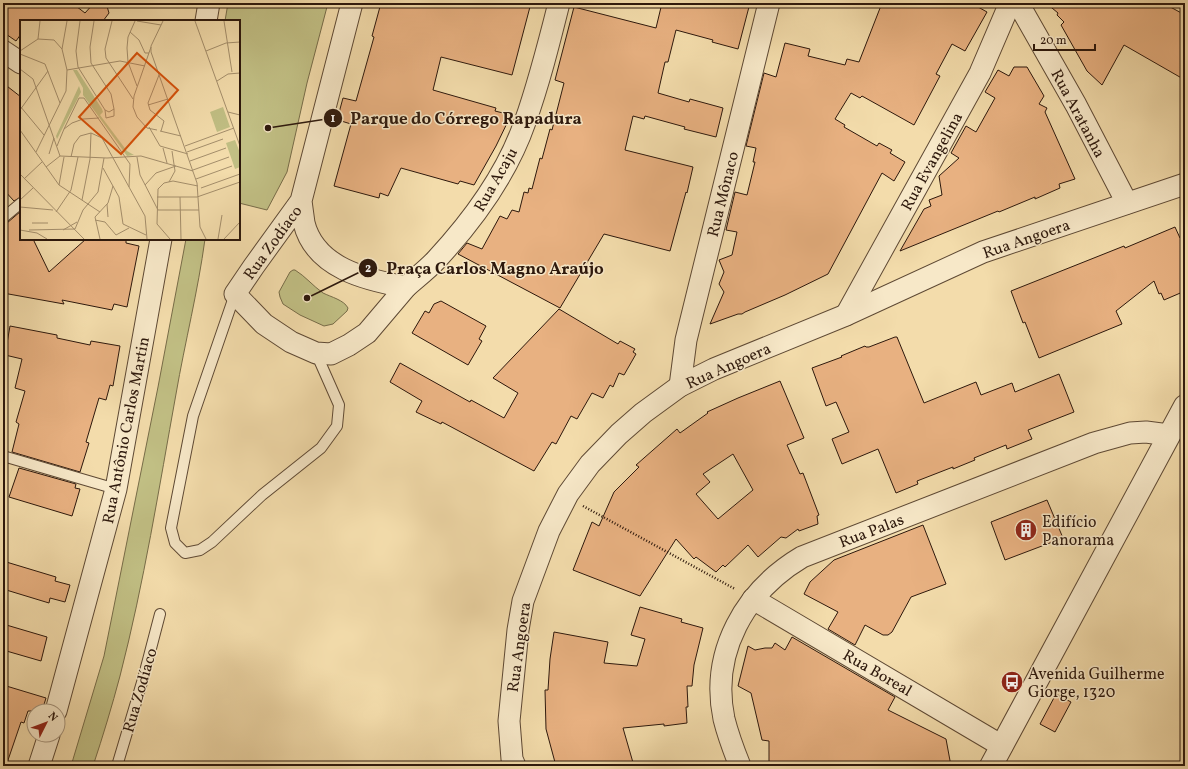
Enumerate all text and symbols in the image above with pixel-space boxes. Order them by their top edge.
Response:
inset map [20,20,240,240]
scale bar [1034,26,1095,52]
text: 20 m [1040,33,1067,49]
street label: Rua Aratanha [1045,66,1110,162]
callout: Parque do Córrego Rapadura [323,103,590,132]
text: Parque do Córrego Rapadura [350,108,582,131]
street label: Rua Evangelina [897,109,969,215]
text: 1 [331,111,336,127]
street label: Rua Acaju [470,144,524,216]
street label: Rua Mônaco [703,149,745,240]
street label: Rua Zodíaco [239,201,308,285]
street label: Rua Angoera [980,215,1073,265]
callout: Praça Carlos Magno Araújo [358,254,612,283]
text: Praça Carlos Magno Araújo [386,258,604,281]
text: 2 [365,261,371,277]
street label: Rua Antônio Carlos Martin [98,335,156,526]
street label: Rua Angoera [683,338,775,395]
street label: Rua Palas [836,509,908,554]
place label: Edifício Panorama [1042,512,1114,552]
building icon: Edifício Panorama [1013,517,1039,543]
street label: Rua Angoera [503,601,537,694]
street label: Rua Boreal [838,645,916,703]
street label: Rua Zodíaco [118,646,164,736]
place label: Avenida Guilherme Giorge, 1320 [1028,664,1165,704]
bus stop icon: Avenida Guilherme Giorge, 1320 [999,669,1025,695]
north arrow [26,703,66,743]
text: N [44,709,61,725]

